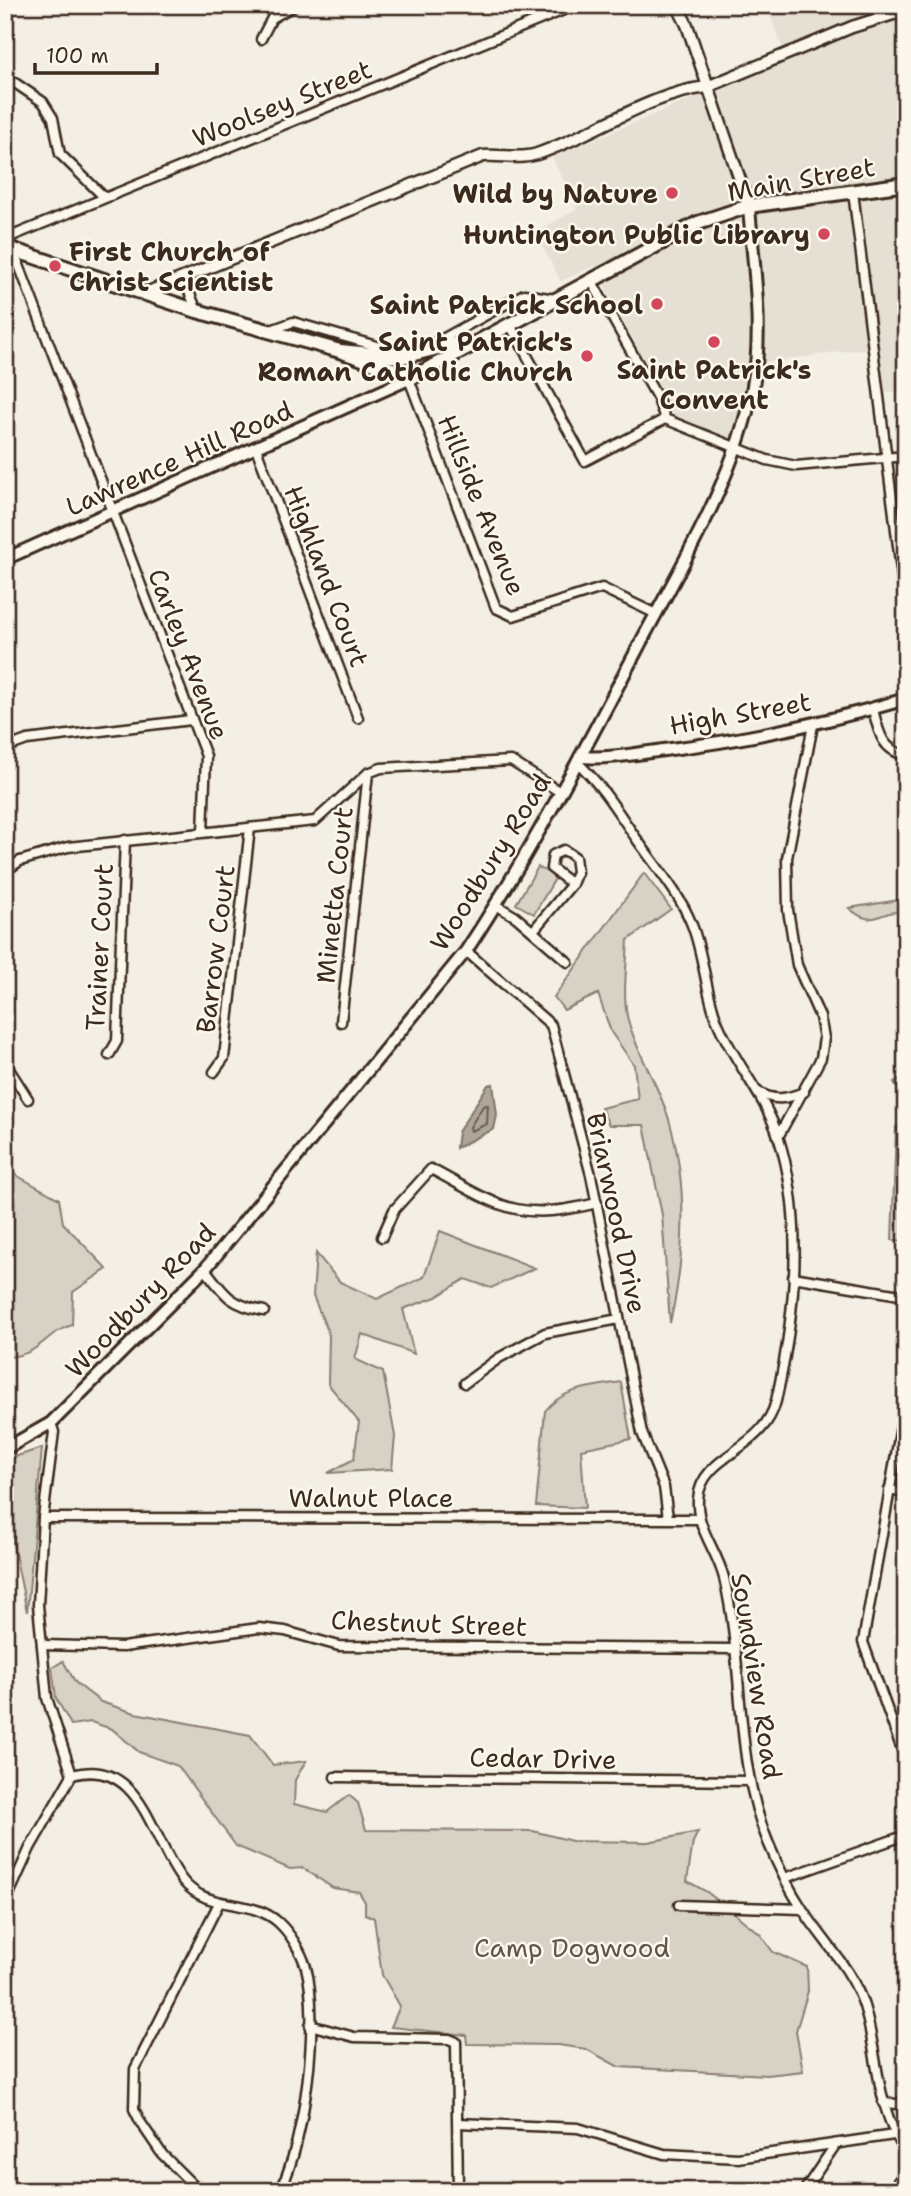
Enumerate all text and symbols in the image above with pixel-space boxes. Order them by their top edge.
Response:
scale bar [35,32,158,76]
text: 100 m [46,42,109,70]
street label: Woolsey Street [187,51,377,155]
street label: Main Street [724,149,878,209]
place label: Wild by Nature [452,176,658,211]
marker: Wild by Nature [664,185,680,201]
place label: Huntington Public Library [463,217,810,252]
marker: Huntington Public Library [816,226,832,242]
place label: First Church of Christ Scientist [69,234,273,299]
marker: First Church of Christ Scientist [47,258,63,274]
place label: Saint Patrick School [370,287,643,322]
marker: Saint Patrick School [649,296,665,312]
place label: Saint Patrick's Roman Catholic Church [257,324,573,389]
marker: Saint Patrick's Convent [706,334,722,350]
marker: Saint Patrick's Roman Catholic Church [579,348,595,364]
place label: Saint Patrick's Convent [617,352,811,417]
street label: Lawrence Hill Road [60,392,298,524]
street label: Hillside Avenue [430,409,534,601]
street label: Highland Court [276,480,378,672]
street label: Carley Avenue [140,563,238,745]
street label: High Street [666,683,814,743]
street label: Woodbury Road [421,767,559,957]
street label: Minetta Court [307,805,361,985]
street label: Trainer Court [77,863,121,1031]
street label: Barrow Court [187,863,243,1035]
street label: Briarwood Drive [579,1109,655,1317]
street label: Woodbury Road [57,1215,223,1385]
street label: Walnut Place [289,1480,453,1515]
street label: Soundview Road [723,1570,791,1782]
street label: Chestnut Street [330,1602,528,1644]
street label: Cedar Drive [469,1739,617,1777]
park label: Camp Dogwood [474,1930,670,1965]

